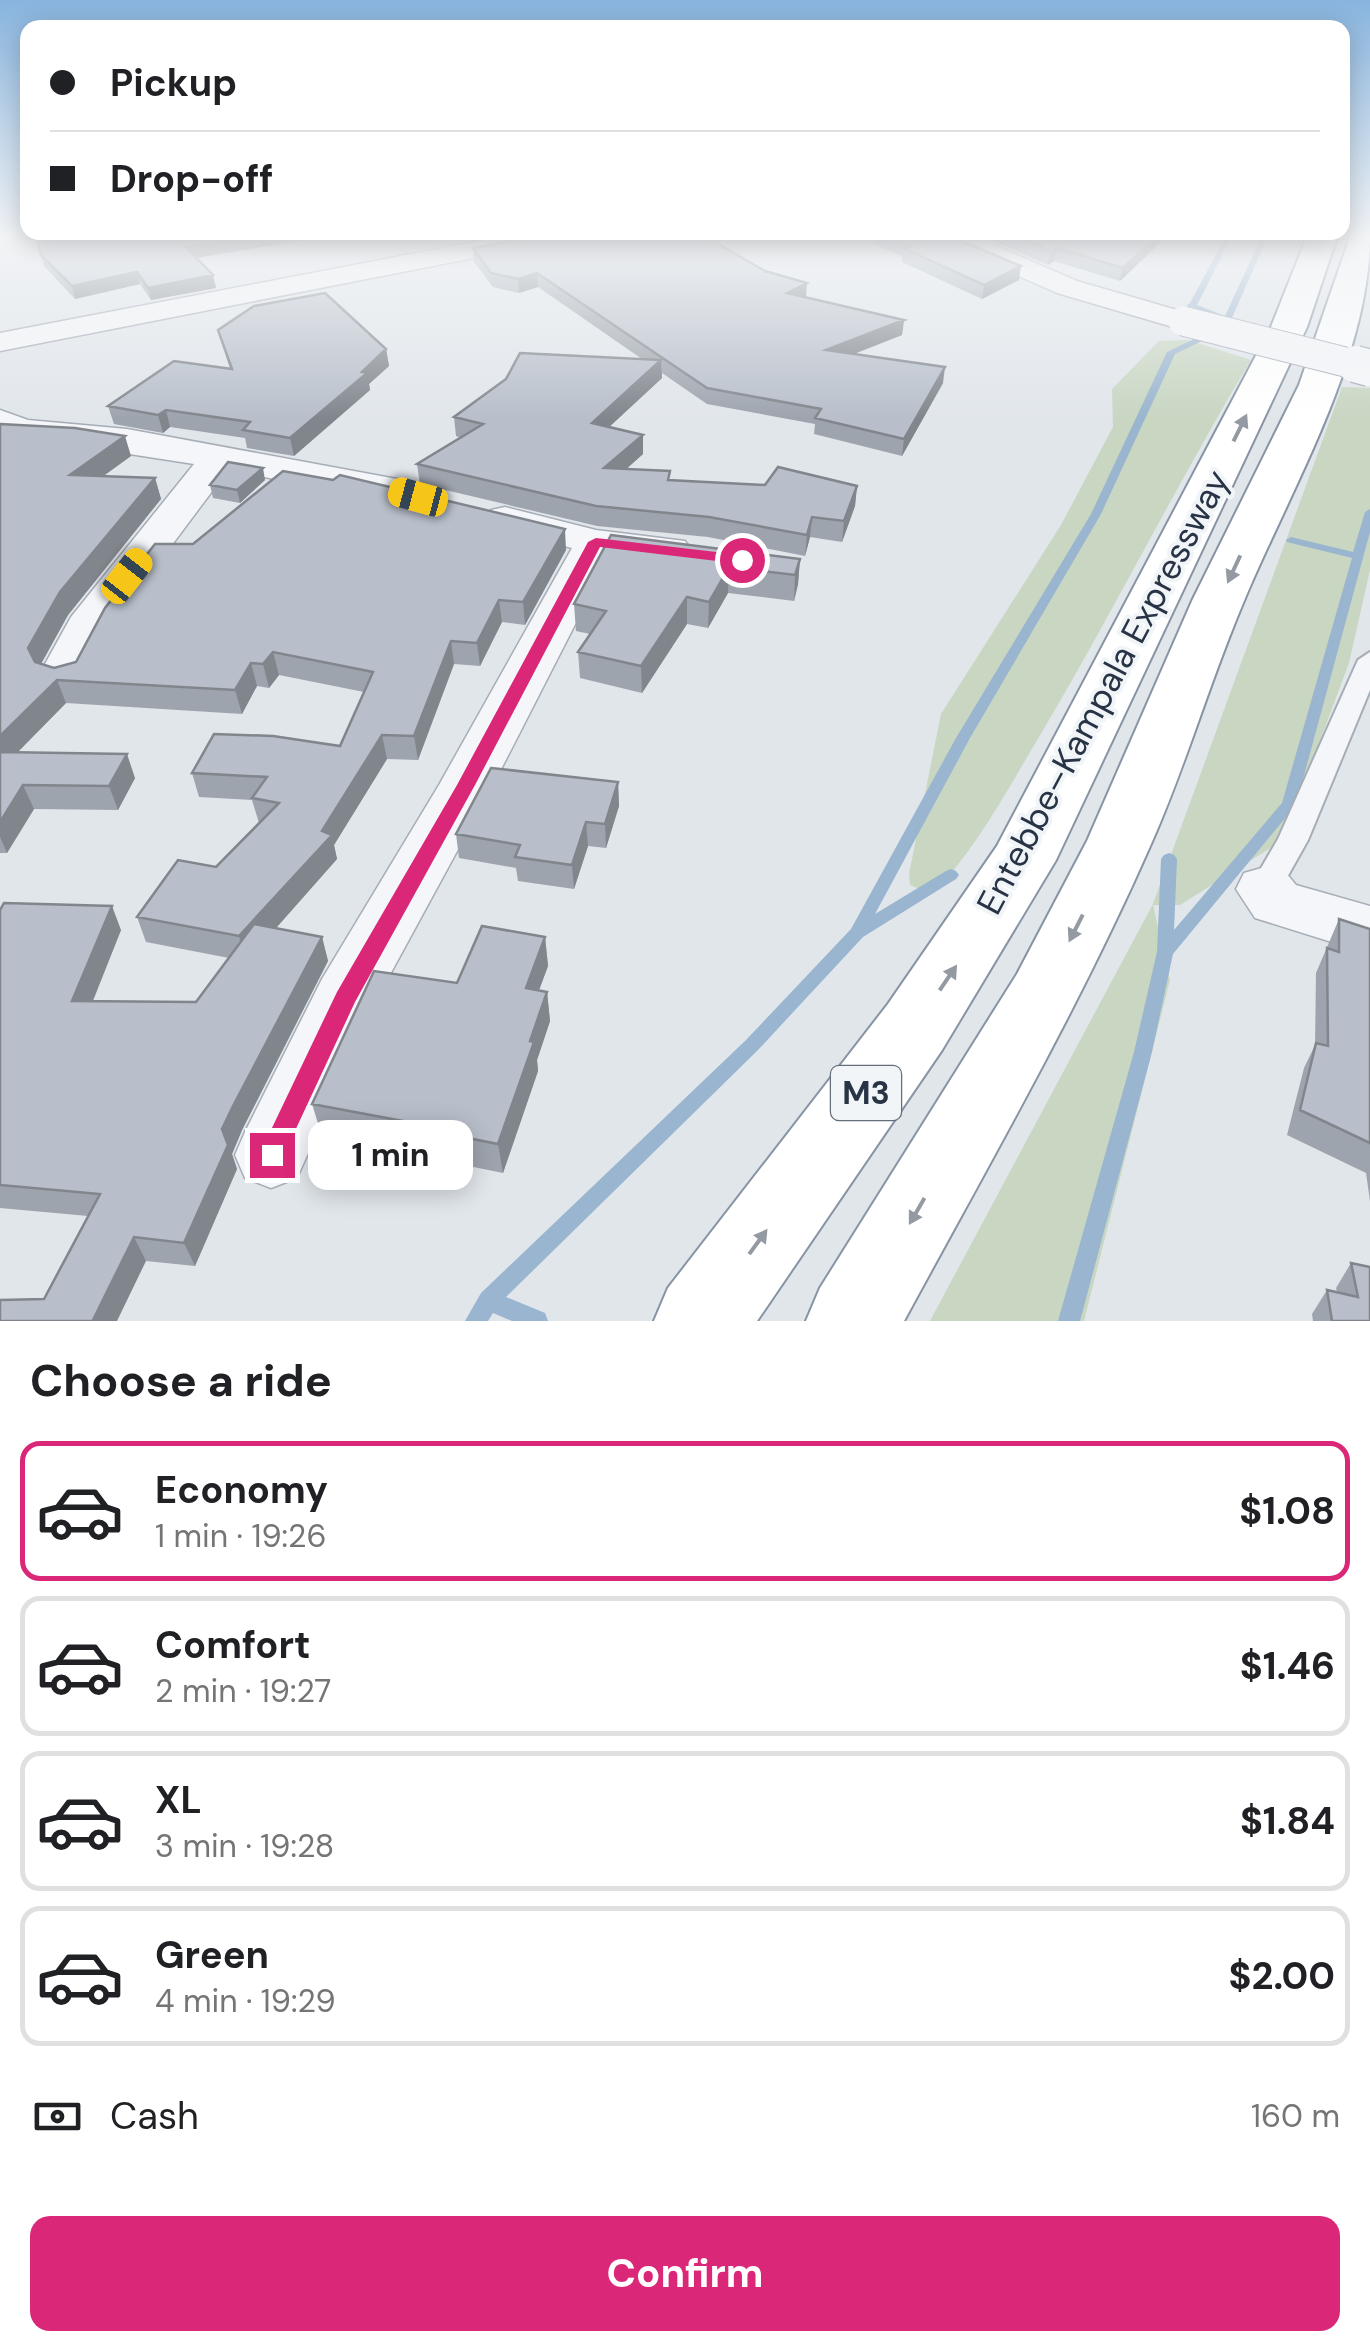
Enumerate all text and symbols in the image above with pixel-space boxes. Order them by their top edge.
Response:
text: Pickup [110,58,237,108]
text: Drop-off [110,154,273,204]
one-way arrow [1231,414,1248,443]
street label: Entebbe–Kampala Expressway [966,462,1240,922]
car [385,475,451,519]
route start [720,538,765,583]
car [97,543,157,609]
one-way arrow [1225,554,1242,583]
one-way arrow [1068,913,1085,942]
one-way arrow [938,965,956,992]
road number: M3 [831,1066,901,1120]
callout: 1 min [307,1120,472,1190]
route end [250,1133,295,1178]
text: 1 min [352,1134,429,1176]
one-way arrow [909,1197,926,1225]
one-way arrow [748,1229,767,1255]
text: Choose a ride [30,1351,332,1410]
text: Economy [155,1465,328,1515]
icon: car [35,1466,125,1556]
text: $1.08 [1239,1486,1335,1536]
text: 1 min · 19:26 [155,1515,327,1557]
text: Comfort [155,1620,311,1670]
icon: car [35,1621,125,1711]
text: $1.46 [1240,1641,1335,1691]
text: 2 min · 19:27 [155,1670,331,1712]
text: XL [155,1775,202,1825]
icon: car [35,1776,125,1866]
text: $1.84 [1240,1796,1335,1846]
text: 3 min · 19:28 [155,1825,334,1867]
text: Green [155,1930,269,1980]
icon: car [35,1931,125,2021]
text: $2.00 [1229,1951,1335,2001]
text: 4 min · 19:29 [155,1980,336,2022]
icon: cash [30,2089,85,2144]
text: Cash [110,2091,199,2141]
text: 160 m [1251,2095,1340,2137]
button: Confirm [30,2216,1340,2331]

